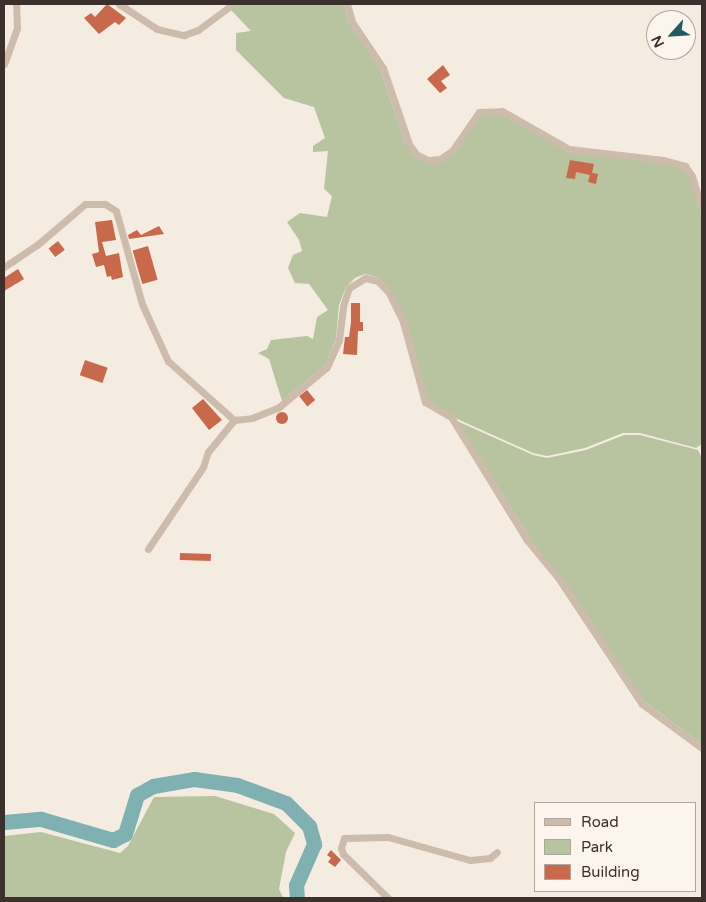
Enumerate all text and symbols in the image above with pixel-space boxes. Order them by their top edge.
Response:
north arrow [646,10,696,60]
text: N [648,33,668,50]
legend [534,802,696,892]
text: Road [581,813,619,831]
text: Park [581,838,613,856]
text: Building [581,863,640,881]

